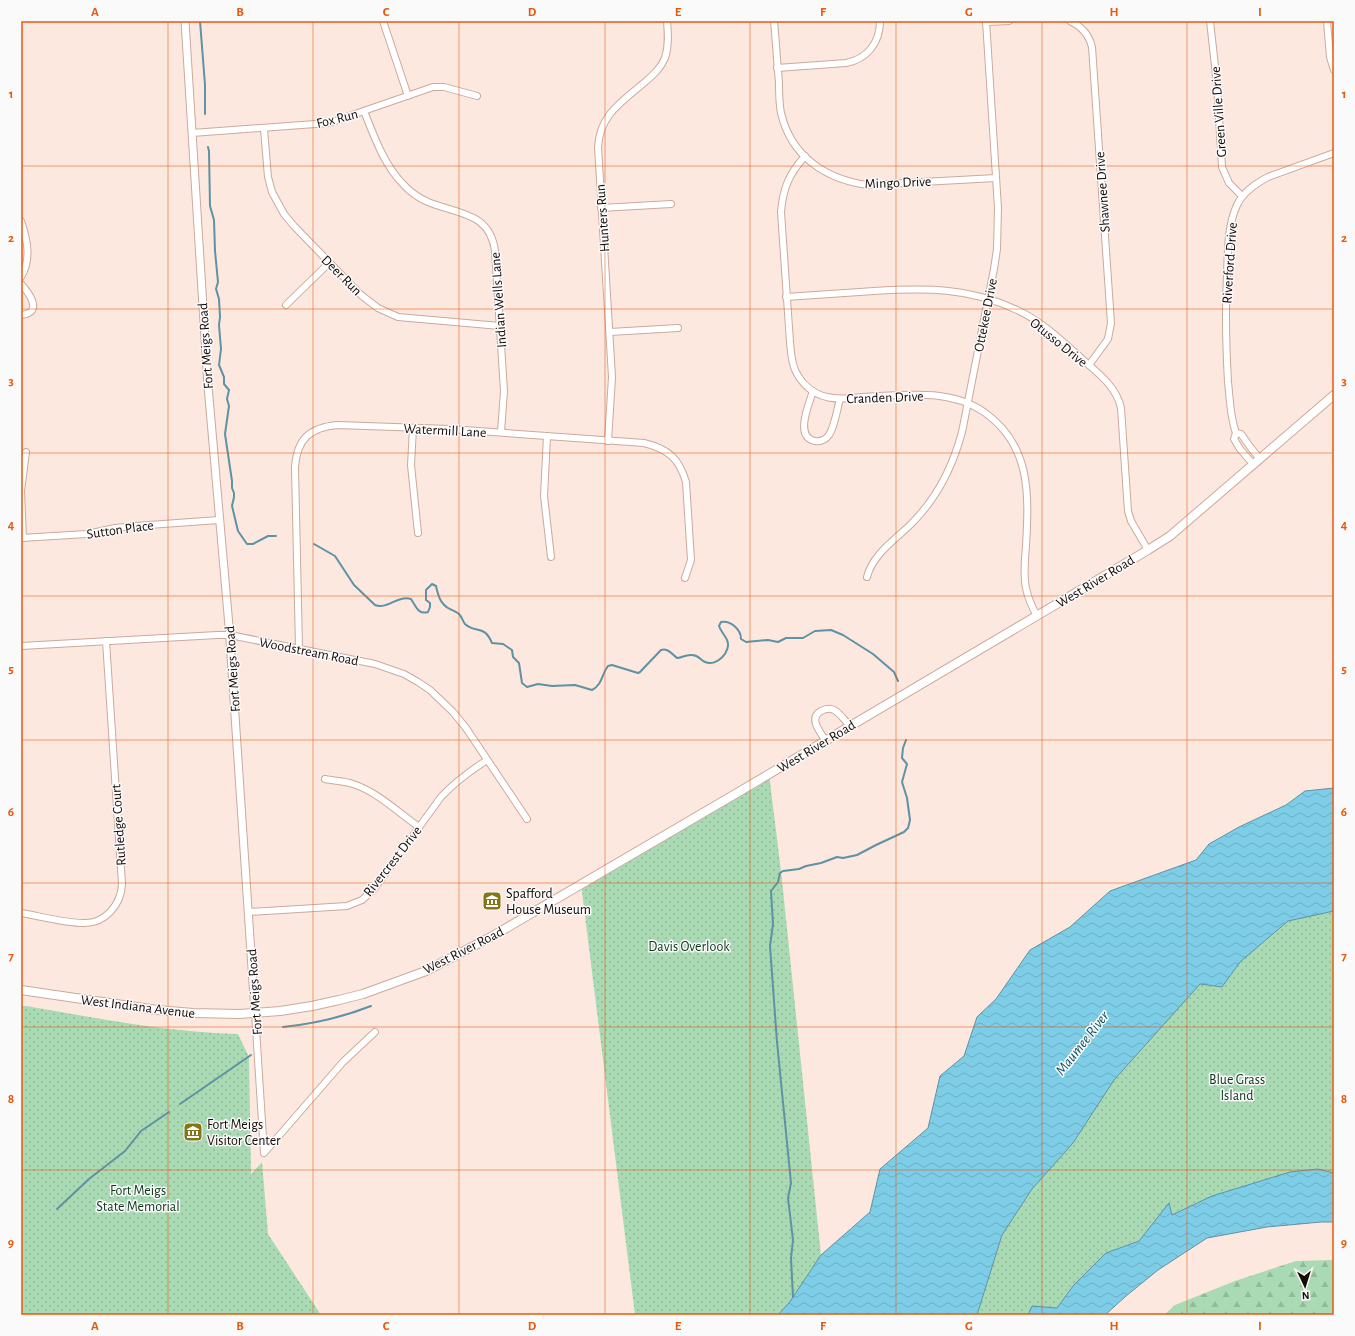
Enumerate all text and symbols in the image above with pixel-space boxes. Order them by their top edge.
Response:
text: A [91,6,99,19]
text: B [236,6,244,19]
text: C [383,6,390,19]
text: D [528,6,537,19]
text: E [675,6,682,19]
text: F [820,6,827,19]
text: G [965,6,973,19]
text: H [1109,6,1119,19]
text: I [1258,6,1262,19]
street label: Green Ville Drive [1209,66,1229,158]
text: 1 [9,88,13,101]
text: 1 [1342,88,1346,101]
street label: Fox Run [315,107,359,131]
street label: Shawnee Drive [1093,151,1113,233]
street label: Mingo Drive [864,175,932,191]
street label: Hunters Run [594,183,612,252]
street label: Riverford Drive [1220,222,1240,304]
text: 2 [8,232,14,245]
text: 2 [1341,232,1347,245]
street label: Indian Wells Lane [489,252,509,348]
street label: Deer Run [318,253,364,299]
street label: Ottekee Drive [972,277,1000,353]
street label: Fort Meigs Road [196,302,216,390]
street label: Otusso Drive [1027,316,1090,370]
text: 3 [8,375,14,388]
text: 3 [1341,375,1347,388]
street label: Cranden Drive [846,390,924,406]
street label: Watermill Lane [403,422,487,440]
street label: Sutton Place [86,518,155,542]
text: 4 [8,519,15,532]
text: 4 [1341,519,1348,532]
street label: West River Road [1054,553,1137,611]
street label: Fort Meigs Road [223,625,243,713]
street label: Woodstream Road [258,635,360,669]
text: 5 [8,663,14,676]
text: 5 [1341,663,1347,676]
street label: West River Road [775,718,858,776]
street label: Rutledge Court [109,783,129,866]
text: 6 [8,806,14,819]
text: 6 [1341,806,1347,819]
street label: Rivercrest Drive [361,824,425,899]
place label: Spafford House Museum [506,887,591,917]
museum icon: Spafford House Museum [481,890,503,912]
street label: West River Road [421,925,506,977]
park label: Davis Overlook [648,940,730,954]
street label: Fort Meigs Road [245,948,265,1036]
text: 7 [8,950,14,963]
text: 7 [1341,950,1347,963]
street label: West Indiana Avenue [80,993,196,1021]
water label: Maumee River [1053,1008,1113,1078]
park label: Blue Grass Island [1209,1073,1265,1103]
text: 8 [8,1093,14,1106]
text: 8 [1341,1093,1347,1106]
place label: Fort Meigs Visitor Center [207,1118,281,1148]
museum icon: Fort Meigs Visitor Center [182,1121,204,1143]
park label: Fort Meigs State Memorial [96,1184,180,1214]
text: 9 [8,1237,14,1250]
text: 9 [1341,1237,1347,1250]
north arrow [1285,1266,1325,1306]
text: N [1301,1290,1310,1301]
text: A [91,1320,99,1333]
text: B [236,1320,244,1333]
text: C [383,1320,390,1333]
text: D [528,1320,537,1333]
text: E [675,1320,682,1333]
text: F [820,1320,827,1333]
text: G [965,1320,973,1333]
text: H [1109,1320,1119,1333]
text: I [1258,1320,1262,1333]

